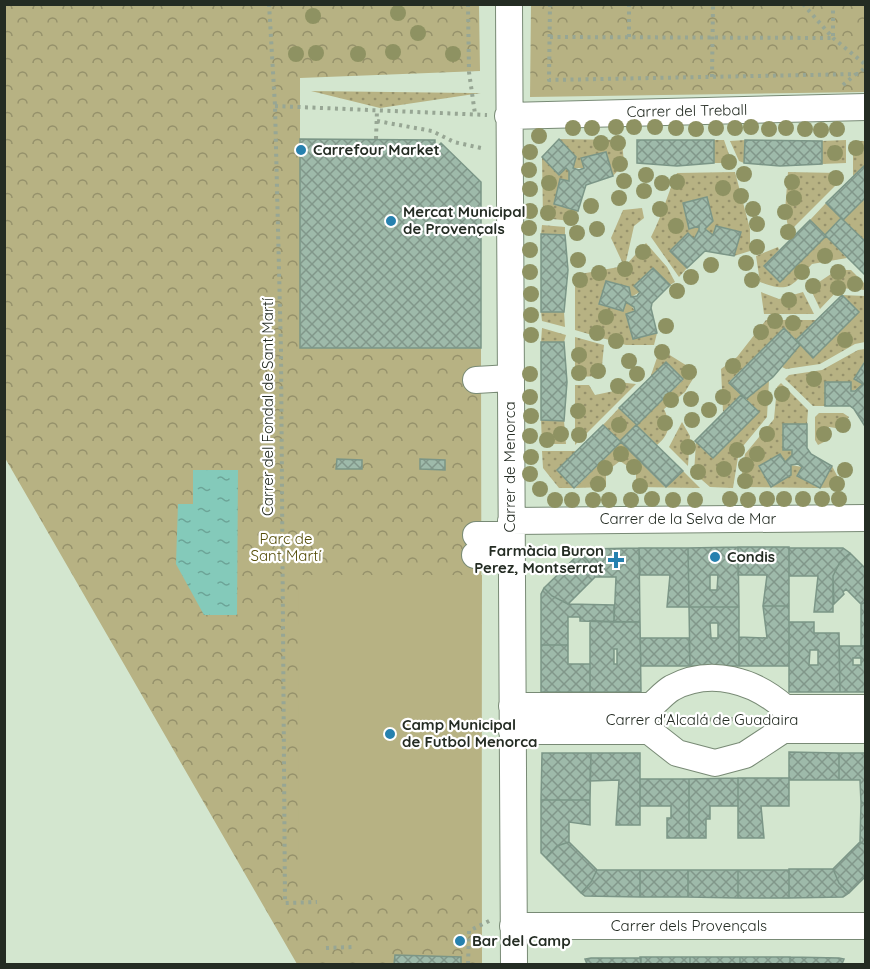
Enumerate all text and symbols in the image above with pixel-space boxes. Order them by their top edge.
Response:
street label: Carrer del Treball [626,100,748,121]
place label: Carrefour Market [313,140,440,159]
marker: Carrefour Market [294,143,308,157]
place label: Mercat Municipal de Provençals [403,202,526,238]
marker: Mercat Municipal de Provençals [384,214,398,228]
street label: Carrer del Fondal de Sant Martí [258,297,277,516]
street label: Carrer de Menorca [500,401,519,533]
street label: Carrer de la Selva de Mar [600,509,777,528]
park label: Parc de Sant Martí [251,529,322,565]
place label: Farmàcia Buron Perez, Montserrat [474,541,604,577]
place label: Condis [727,547,775,566]
marker: Condis [708,550,722,564]
marker: Farmàcia Buron Perez, Montserrat [609,553,623,567]
street label: Carrer d'Alcalá de Guadaira [606,710,798,729]
place label: Camp Municipal de Futbol Menorca [402,715,537,751]
marker: Camp Municipal de Futbol Menorca [383,727,397,741]
street label: Carrer dels Provençals [611,916,767,935]
place label: Bar del Camp [472,931,571,950]
marker: Bar del Camp [453,934,467,948]

